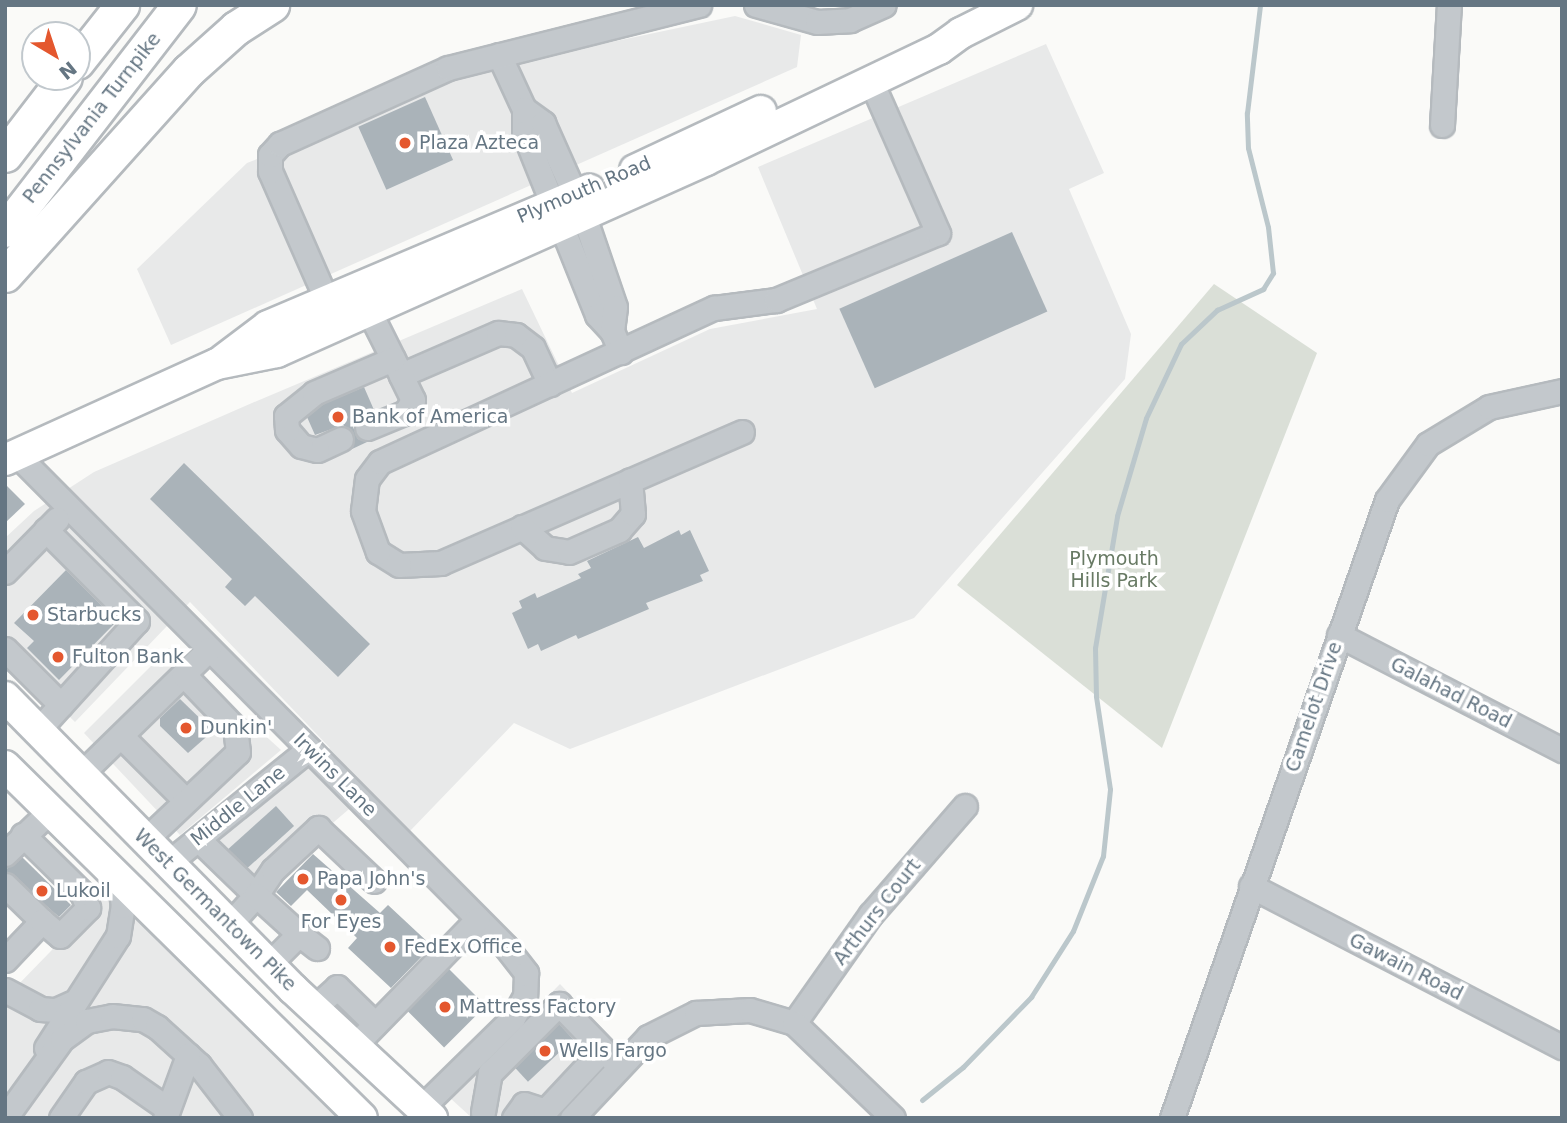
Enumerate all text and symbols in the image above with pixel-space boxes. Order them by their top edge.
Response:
north arrow [21,21,91,91]
street label: Pennsylvania Turnpike [18,28,166,208]
text: N [55,57,81,84]
place label: Plaza Azteca [419,132,539,154]
marker: Plaza Azteca [397,135,413,151]
street label: Plymouth Road [514,151,654,229]
place label: Bank of America [352,406,508,428]
marker: Bank of America [330,409,346,425]
park label: Plymouth Hills Park [1069,548,1159,592]
place label: Starbucks [47,604,141,626]
marker: Starbucks [25,607,41,623]
street label: Camelot Drive [1281,639,1347,775]
place label: Fulton Bank [72,646,184,668]
marker: Fulton Bank [50,649,66,665]
street label: Galahad Road [1387,653,1515,733]
place label: Dunkin' [200,717,272,739]
marker: Dunkin' [178,720,194,736]
street label: Irwins Lane [289,729,381,821]
street label: Middle Lane [186,761,290,851]
street label: West Germantown Pike [129,824,301,996]
street label: Arthurs Court [829,854,925,970]
place label: Papa John's [317,868,425,890]
marker: Papa John's [295,871,311,887]
place label: Lukoil [56,880,111,902]
marker: Lukoil [34,883,50,899]
marker: For Eyes [333,892,349,908]
place label: For Eyes [301,911,381,933]
street label: Gawain Road [1345,929,1467,1005]
place label: FedEx Office [404,936,522,958]
marker: FedEx Office [382,939,398,955]
place label: Mattress Factory [459,996,616,1018]
marker: Mattress Factory [437,999,453,1015]
place label: Wells Fargo [559,1040,667,1062]
marker: Wells Fargo [537,1043,553,1059]

